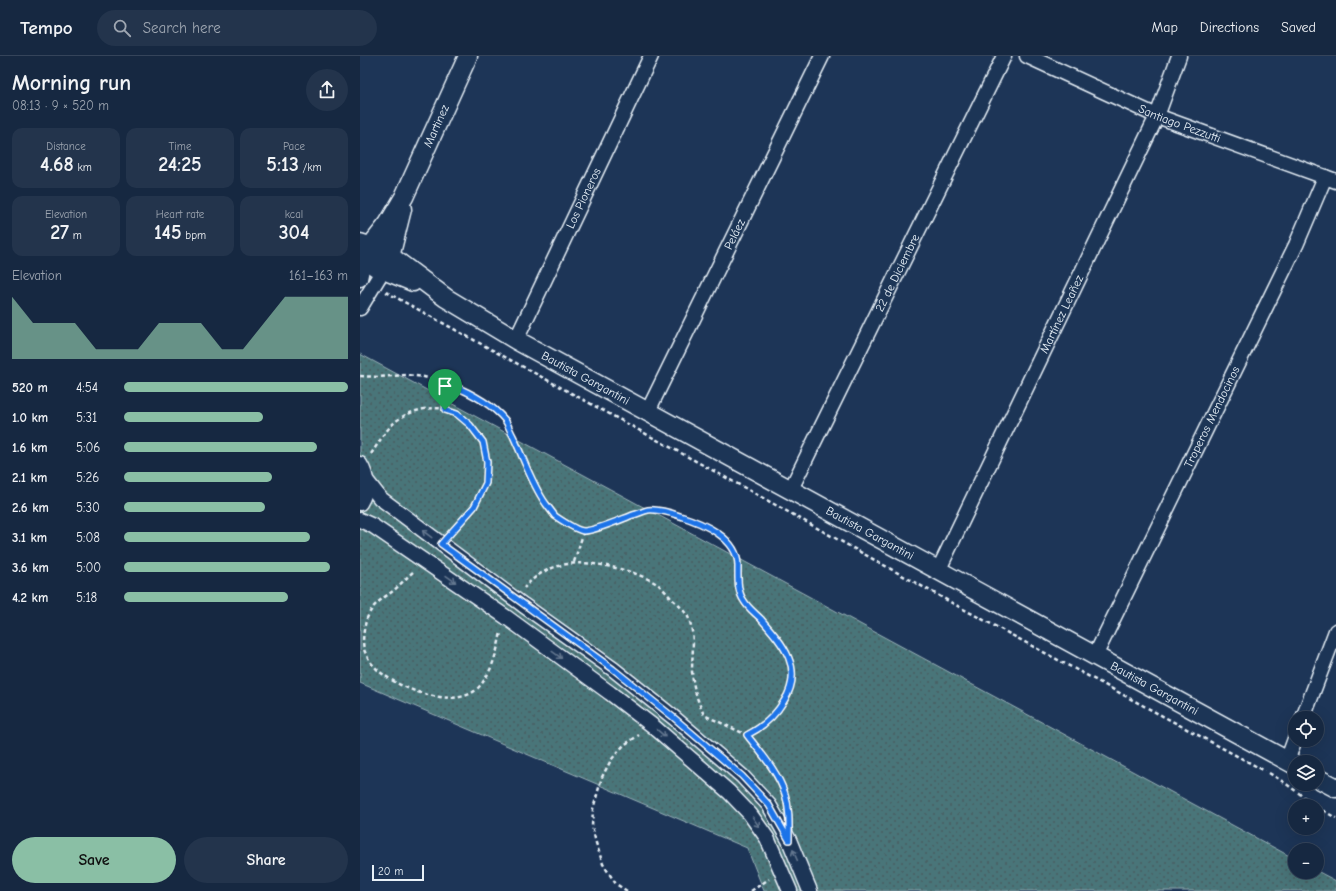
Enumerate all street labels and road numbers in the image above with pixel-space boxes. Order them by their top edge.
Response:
street label: Santiago Pezzutti [1136,101,1223,146]
street label: Martinez [421,102,452,149]
street label: Los Pioneros [563,166,604,231]
street label: Peláez [721,216,748,252]
street label: 22 de Diciembre [872,232,922,314]
street label: Martínez Leañez [1037,272,1087,356]
street label: Bautista Gargantini [539,348,632,408]
street label: Troperos Mendocinos [1181,364,1243,470]
street label: Bautista Gargantini [824,503,916,563]
street label: Bautista Gargantini [1108,659,1201,718]

